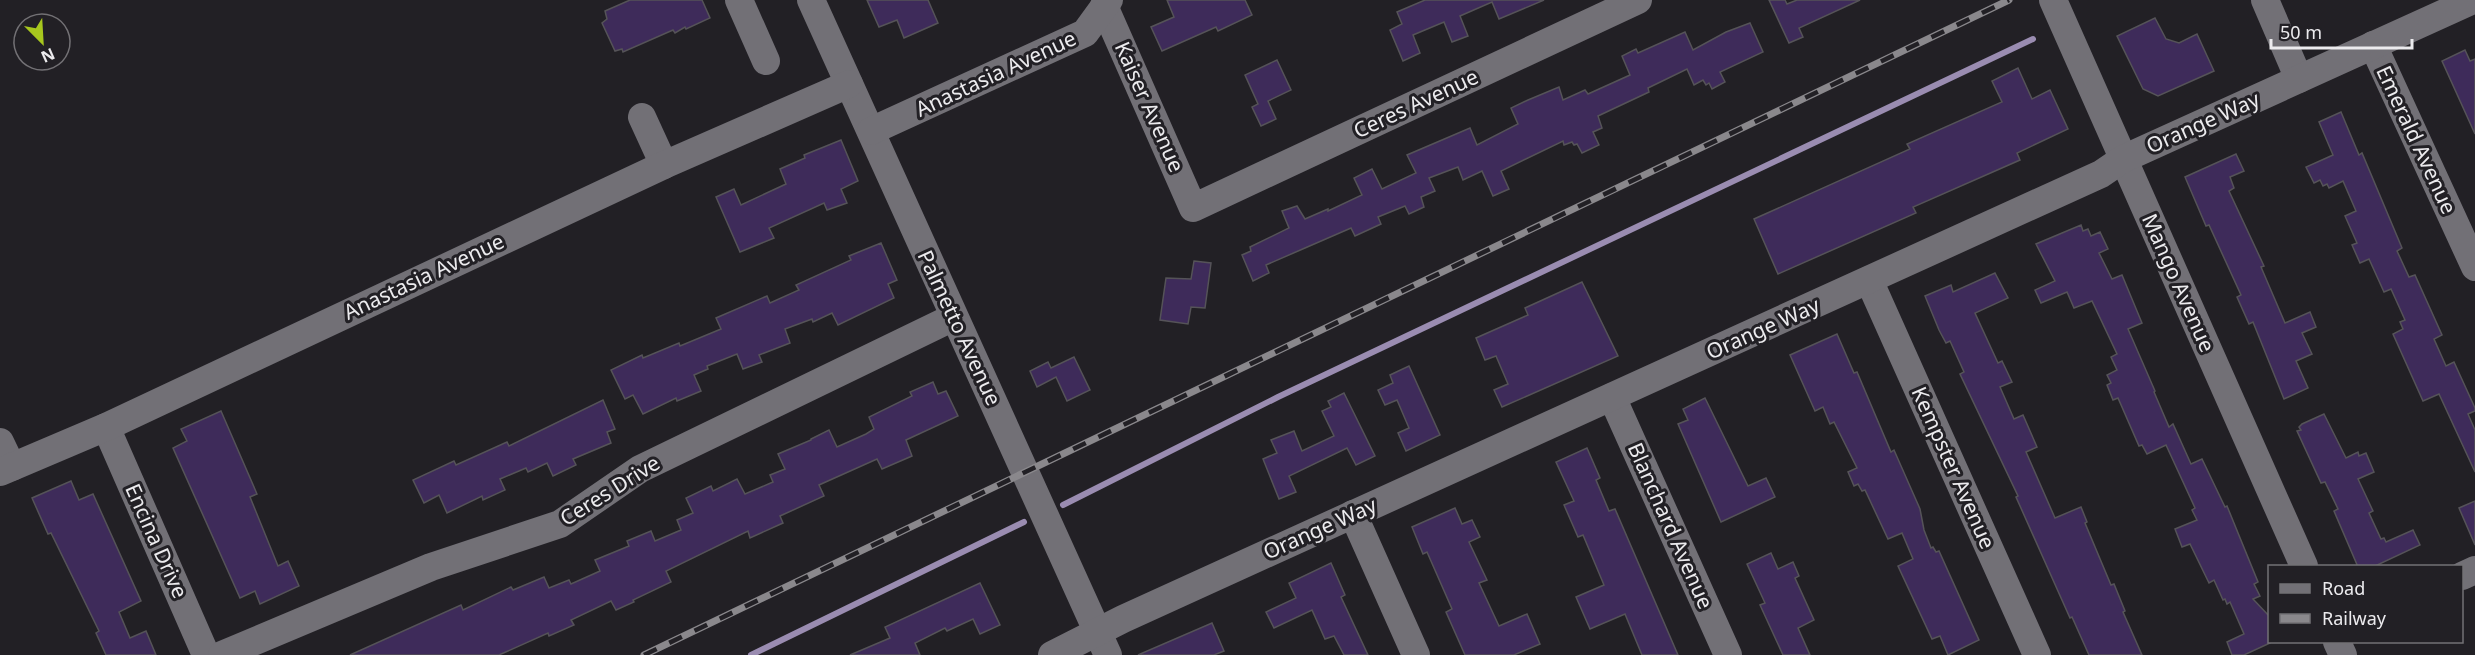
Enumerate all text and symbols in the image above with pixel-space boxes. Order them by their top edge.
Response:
north arrow [12,12,72,72]
scale bar [2271,12,2412,50]
text: 50 m [2280,20,2322,44]
street label: Anastasia Avenue [911,24,1080,123]
street label: Kaiser Avenue [1109,37,1191,176]
text: N [38,43,59,68]
street label: Emerald Avenue [2370,61,2464,218]
street label: Ceres Avenue [1349,62,1482,144]
street label: Orange Way [2142,85,2264,160]
street label: Mango Avenue [2136,209,2222,356]
street label: Anastasia Avenue [339,227,508,326]
street label: Palmetto Avenue [912,245,1008,410]
street label: Orange Way [1702,291,1824,366]
street label: Kempster Avenue [1906,382,2002,553]
street label: Blanchard Avenue [1622,438,1720,613]
street label: Ceres Drive [554,448,665,532]
street label: Encina Drive [119,479,195,602]
street label: Orange Way [1259,491,1381,566]
legend [2268,565,2463,643]
text: Road [2322,576,2365,600]
text: Railway [2322,606,2387,630]

